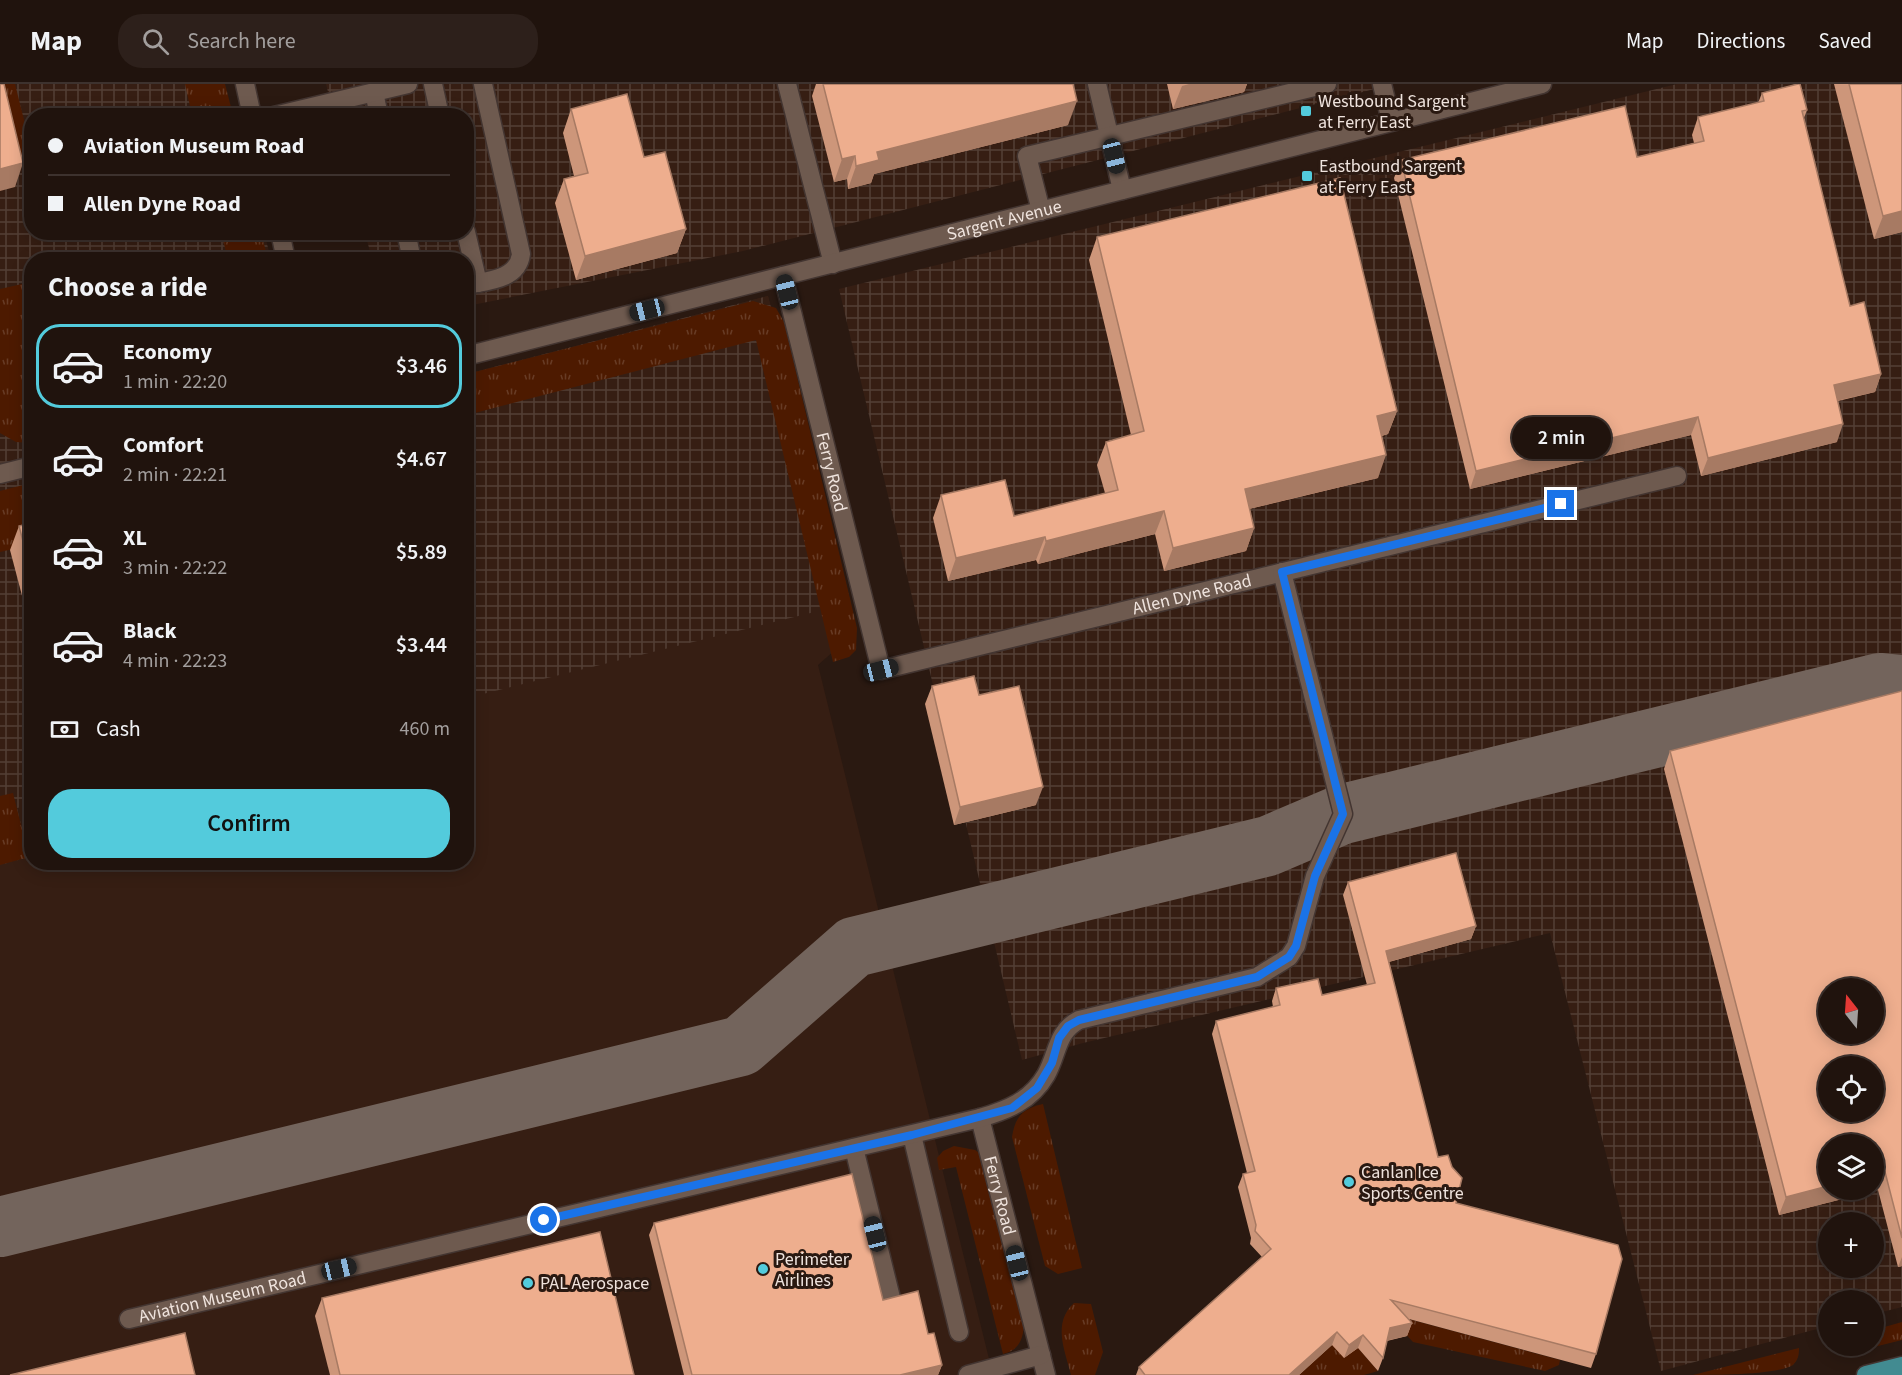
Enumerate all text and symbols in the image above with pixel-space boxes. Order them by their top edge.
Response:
search box [118,14,538,68]
text: Map [30,21,82,61]
icon: search [139,25,172,58]
text: Search here [187,25,296,57]
text: Map [1626,26,1664,56]
text: Directions [1697,26,1785,56]
text: Saved [1818,26,1872,56]
place label: Westbound Sargent at Ferry East [1318,89,1466,135]
marker: Westbound Sargent at Ferry East [1299,104,1313,118]
text: Aviation Museum Road [84,130,304,162]
car [1101,136,1127,176]
place label: Eastbound Sargent at Ferry East [1319,154,1462,200]
marker: Eastbound Sargent at Ferry East [1300,169,1314,183]
text: Allen Dyne Road [84,188,241,220]
street label: Sargent Avenue [944,193,1064,247]
text: Choose a ride [48,268,208,307]
car [774,272,800,312]
car [627,297,667,323]
text: Economy [123,336,212,368]
icon: car [51,339,105,393]
text: $3.46 [396,350,447,382]
text: 1 min · 22:20 [123,368,227,396]
callout: 2 min [1512,417,1610,459]
text: 2 min [1538,424,1585,452]
text: Comfort [123,429,204,461]
street label: Ferry Road [810,430,854,514]
icon: car [51,432,105,486]
text: $4.67 [396,443,447,475]
text: 2 min · 22:21 [123,461,227,489]
route end [1547,490,1574,517]
text: XL [123,522,147,554]
icon: car [51,525,105,579]
text: $5.89 [396,536,447,568]
text: 3 min · 22:22 [123,554,227,582]
street label: Allen Dyne Road [1130,568,1254,621]
text: Black [123,615,177,647]
icon: car [51,618,105,672]
text: $3.44 [396,629,447,661]
text: 4 min · 22:23 [123,647,227,675]
car [861,657,901,683]
icon: cash [48,713,81,746]
text: Cash [96,713,141,745]
text: 460 m [400,715,450,743]
button: Confirm [48,789,450,858]
north arrow [1818,978,1884,1044]
map controls [1818,978,1884,1356]
button: locate [1818,1056,1884,1122]
button: layers [1818,1134,1884,1200]
street label: Ferry Road [978,1153,1022,1238]
place label: Canlan Ice Sports Centre [1361,1160,1464,1206]
marker: Canlan Ice Sports Centre [1342,1175,1356,1189]
route start [530,1206,557,1233]
button: + [1818,1212,1884,1278]
car [862,1214,888,1254]
car [1004,1243,1030,1283]
place label: Perimeter Airlines [775,1247,850,1293]
car [319,1256,359,1282]
marker: Perimeter Airlines [756,1262,770,1276]
street label: Aviation Museum Road [136,1265,309,1329]
place label: PAL Aerospace [540,1271,649,1296]
marker: PAL Aerospace [521,1276,535,1290]
button: − [1818,1290,1884,1356]

